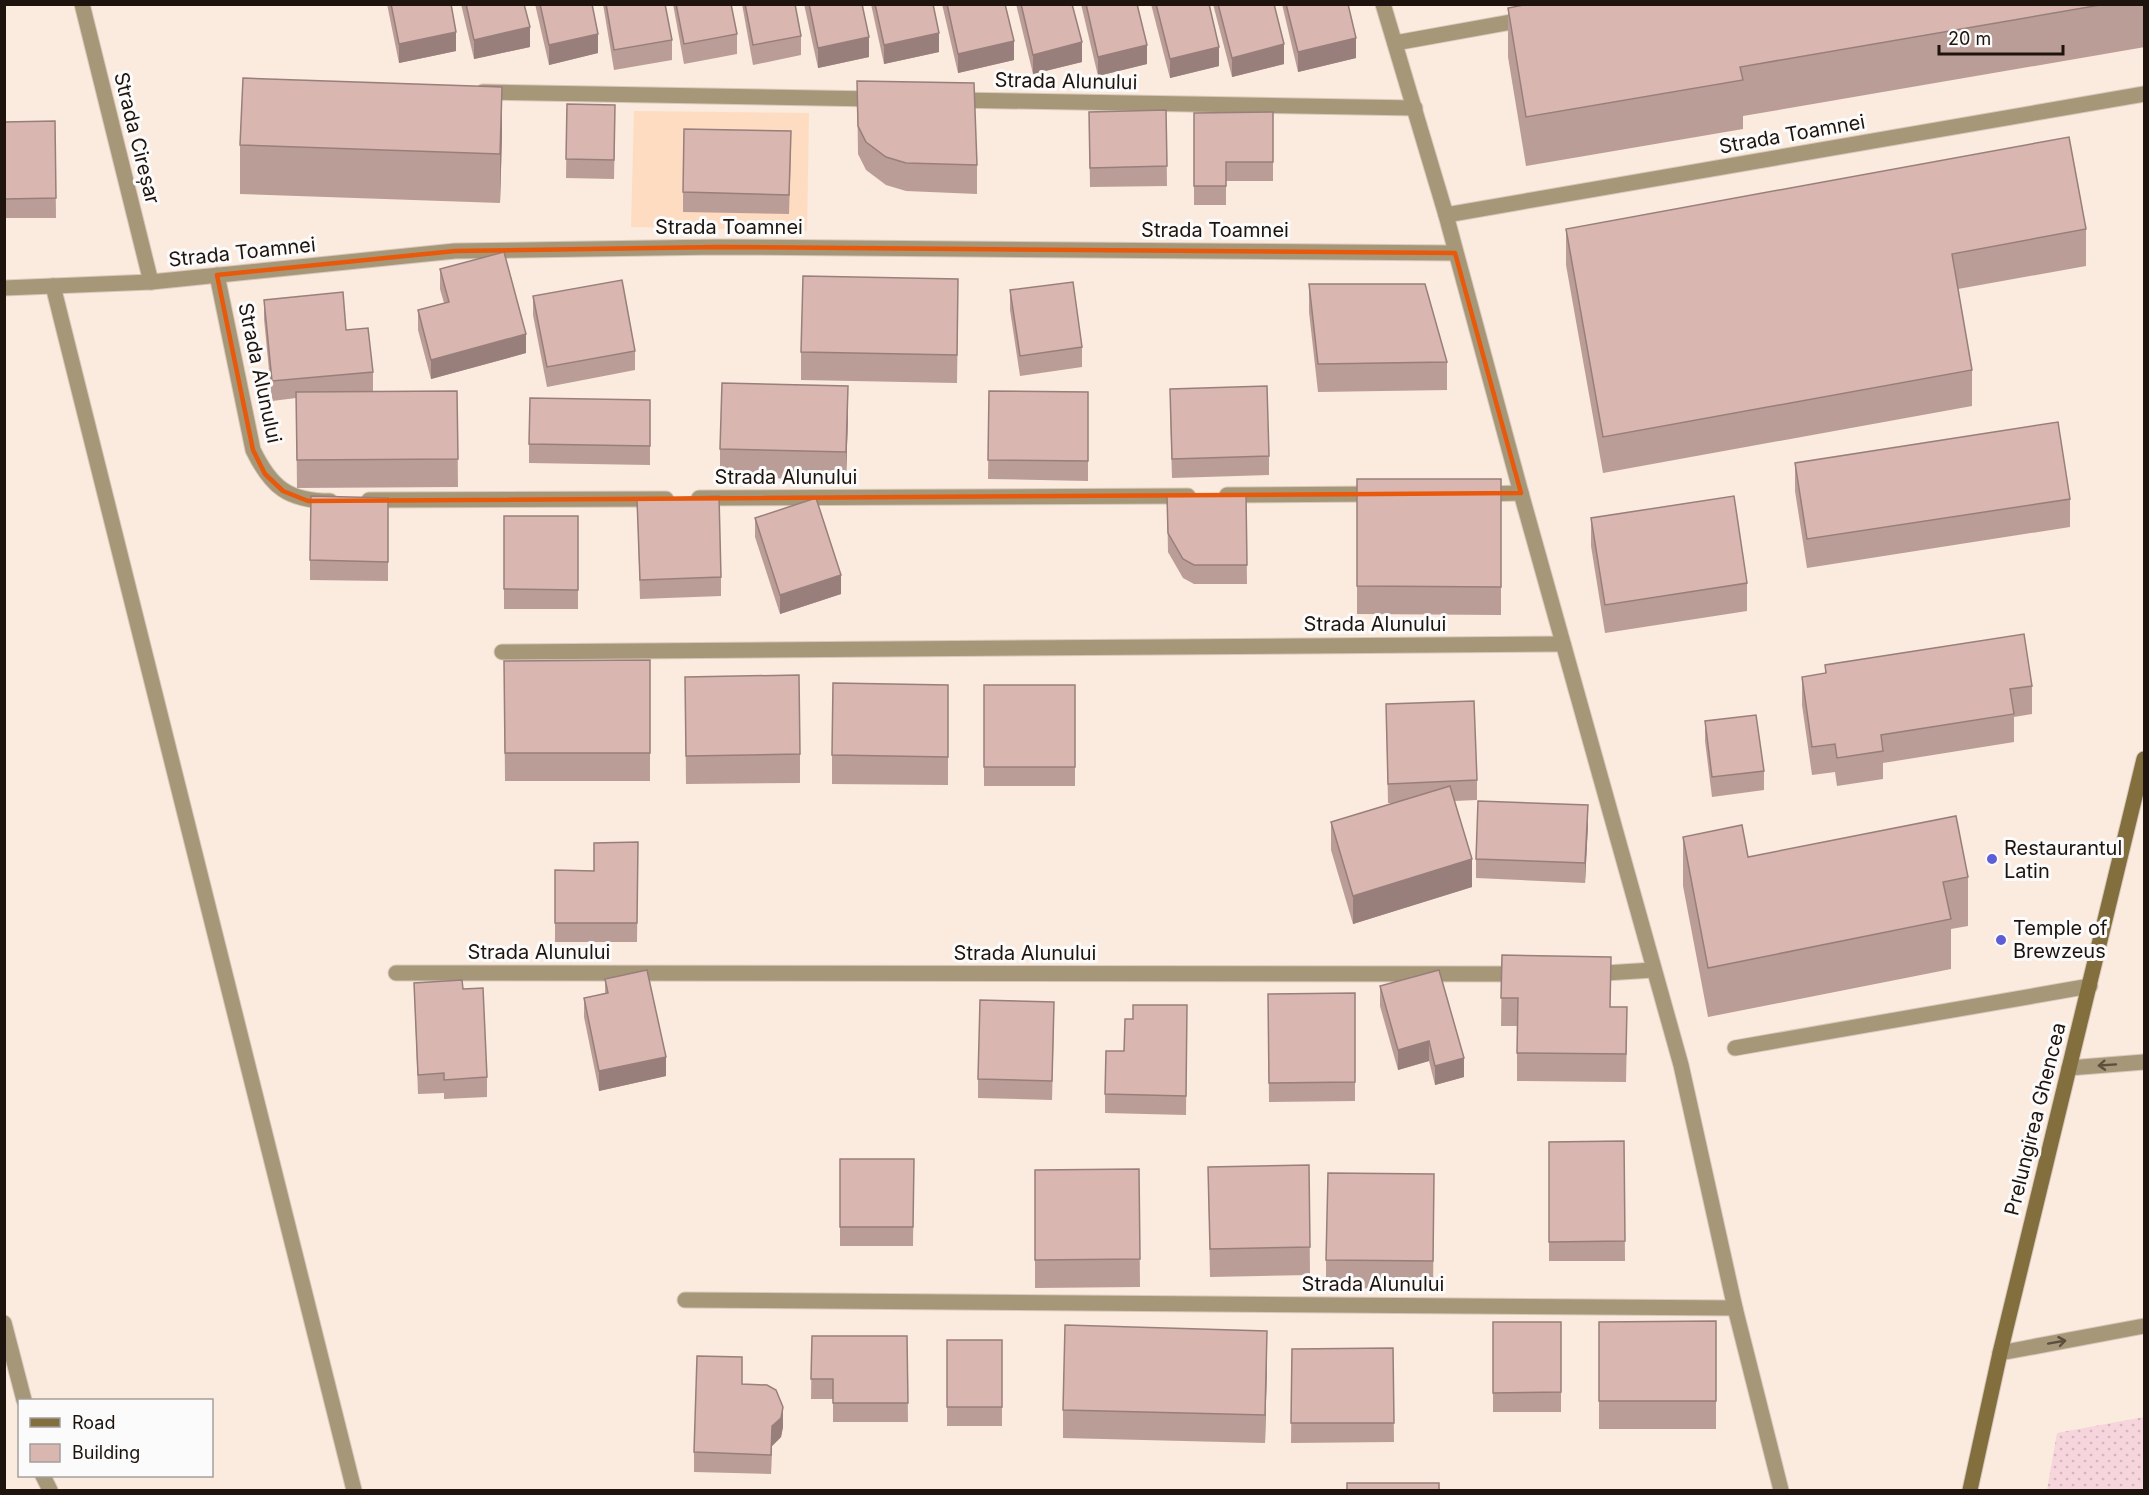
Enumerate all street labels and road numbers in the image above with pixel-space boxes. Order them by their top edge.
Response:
street label: Strada Alunului [994,68,1138,94]
street label: Strada Cireșar [109,70,165,207]
street label: Strada Toamnei [1717,109,1867,159]
street label: Strada Toamnei [655,215,803,239]
street label: Strada Toamnei [1141,218,1289,242]
street label: Strada Toamnei [167,232,317,272]
street label: Strada Alunului [233,301,287,445]
street label: Strada Alunului [715,465,857,489]
street label: Strada Alunului [1304,612,1446,636]
street label: Strada Alunului [468,940,610,964]
street label: Strada Alunului [954,941,1096,965]
street label: Prelungirea Ghencea [1999,1020,2071,1218]
street label: Strada Alunului [1302,1272,1444,1296]

